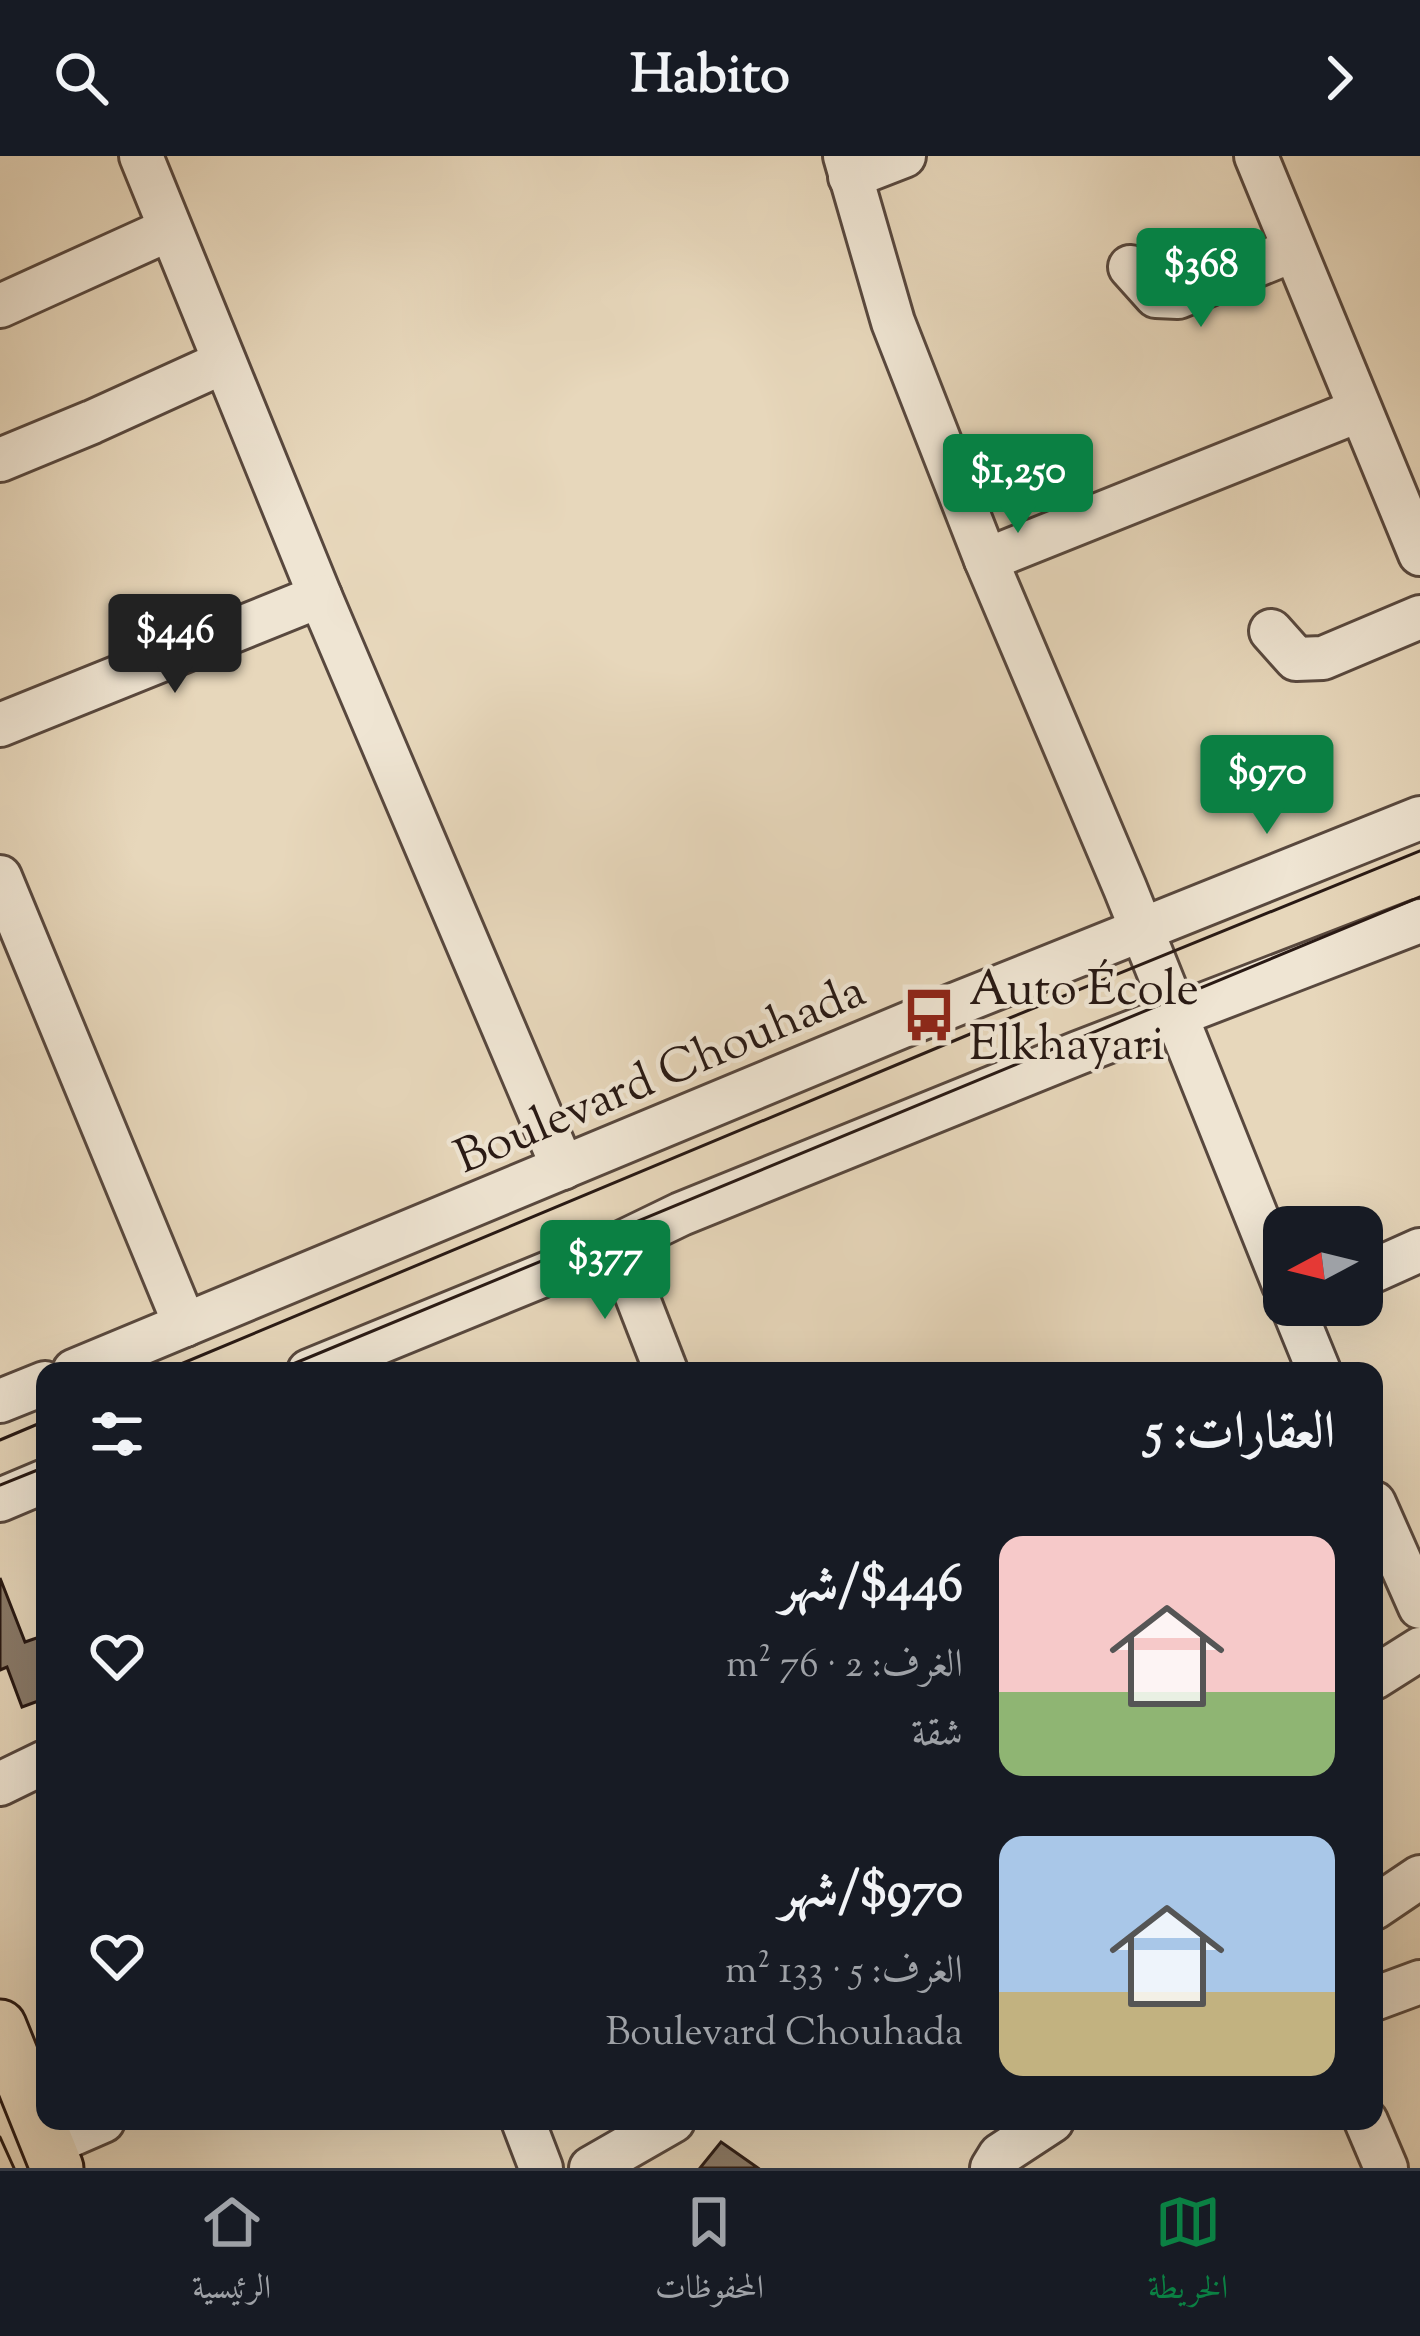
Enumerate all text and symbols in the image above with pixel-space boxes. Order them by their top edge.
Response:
text: Habito [630,39,790,117]
icon: search [48,45,114,111]
icon: forward [1306,45,1372,111]
pin: $368 [1130,228,1272,330]
text: $368 [1163,239,1239,295]
pin: $1,250 [920,434,1116,536]
text: $1,250 [970,445,1066,501]
pin: $446 [104,594,246,696]
text: $446 [135,605,215,661]
pin: $970 [1196,735,1338,837]
text: $970 [1227,746,1307,802]
place label: Auto École Elkhayari [969,958,1199,1082]
street label: Boulevard Chouhada [445,959,877,1195]
bus stop icon: Auto École Elkhayari [900,986,958,1044]
north arrow [1263,1206,1383,1326]
map controls [1263,1206,1383,1326]
pin: $377 [534,1220,676,1322]
text: $377 [567,1231,643,1287]
text: العقارات: 5 [1145,1398,1335,1471]
icon: filters [84,1401,150,1467]
text: $446/شهر [780,1551,963,1624]
icon: home [1095,1584,1239,1728]
icon: heart [84,1623,150,1689]
text: الغرف: 2 · 76 m² [726,1639,963,1695]
text: شقة [911,1708,963,1764]
text: $970/شهر [780,1857,963,1930]
icon: home [1095,1884,1239,2028]
icon: heart [84,1923,150,1989]
text: الغرف: 5 · 133 m² [725,1945,963,2001]
text: Boulevard Chouhada [606,2007,963,2063]
tab: الرئيسية [192,2189,271,2319]
tab: المحفوظات [655,2189,764,2319]
tab: الخريطة [1148,2189,1228,2319]

